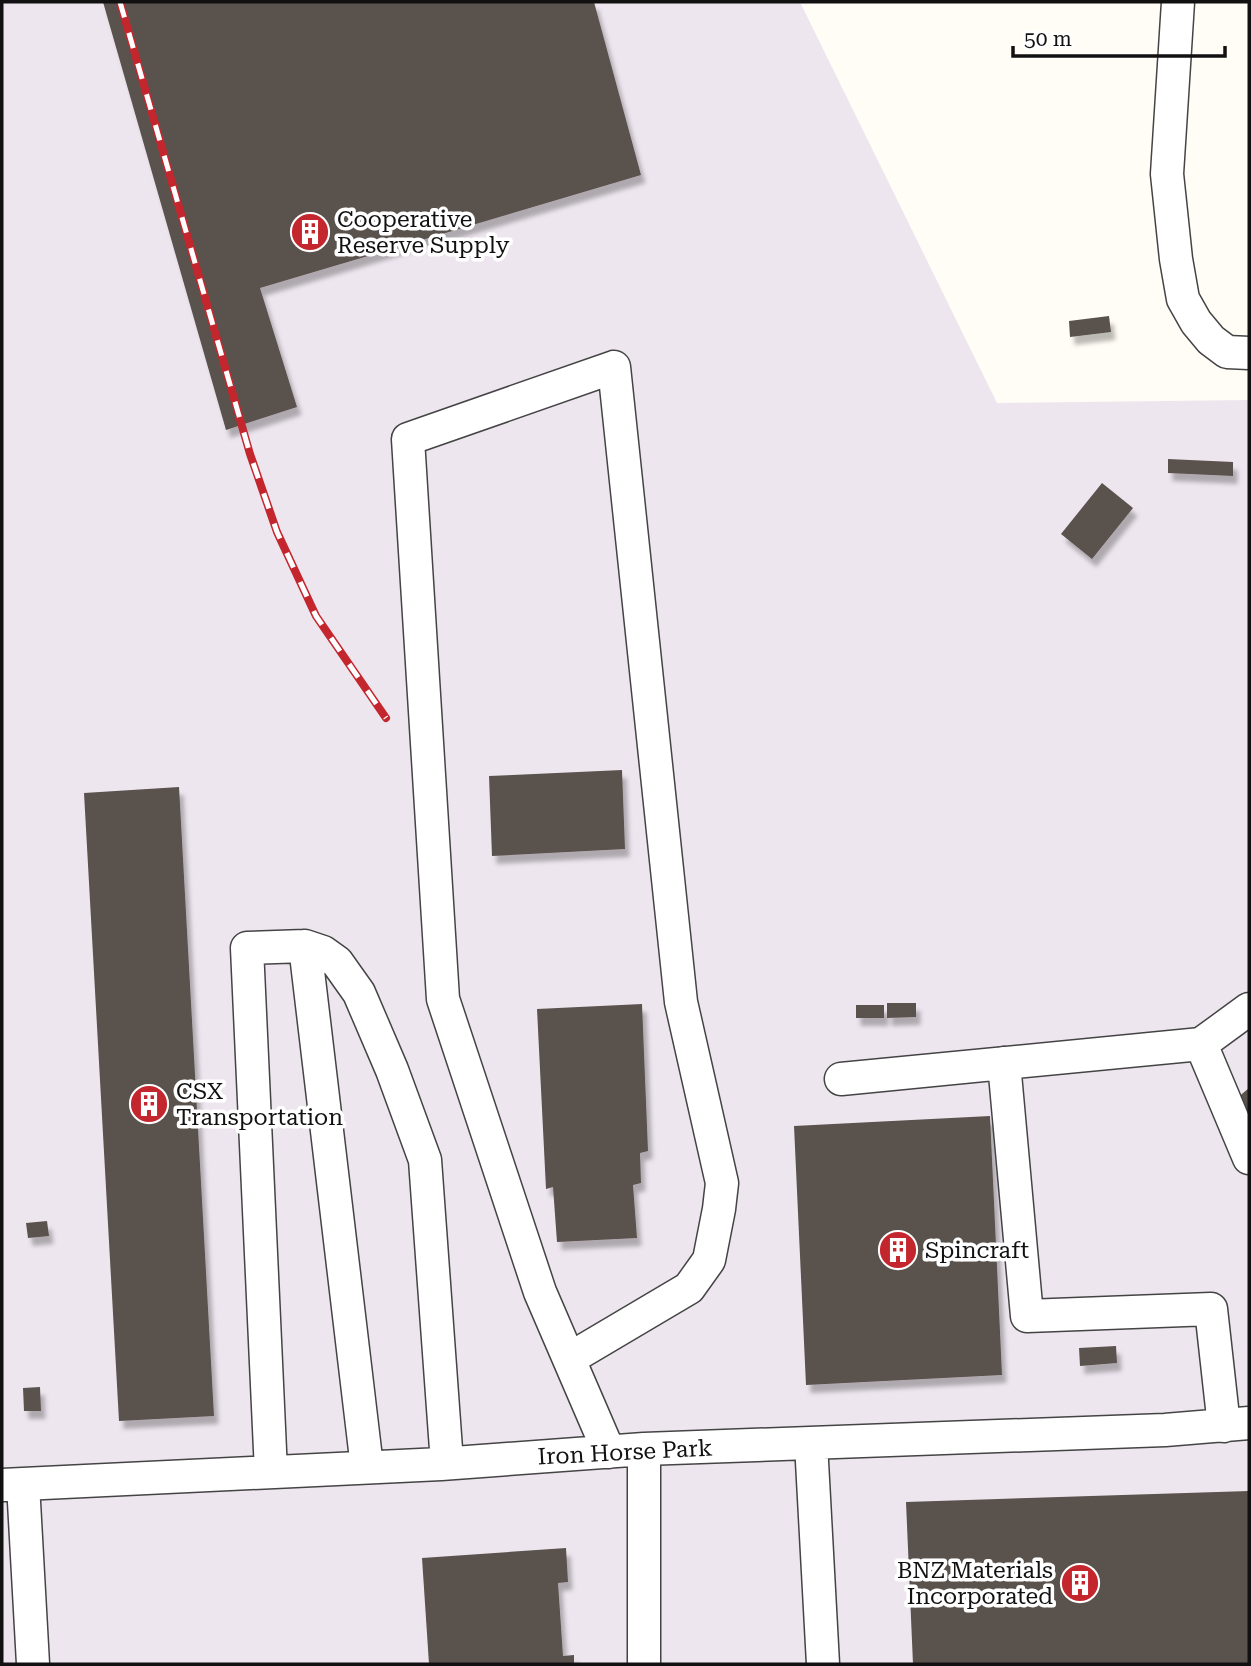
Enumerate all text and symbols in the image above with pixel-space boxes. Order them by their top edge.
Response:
scale bar [1013,14,1225,58]
text: 50 m [1024,27,1072,51]
place label: Cooperative Reserve Supply [337,206,510,259]
building icon: Cooperative Reserve Supply [289,211,331,253]
place label: CSX Transportation [176,1078,343,1131]
building icon: CSX Transportation [128,1083,170,1125]
building icon: Spincraft [877,1229,919,1271]
place label: Spincraft [925,1237,1030,1264]
street label: Iron Horse Park [537,1434,714,1471]
place label: BNZ Materials Incorporated [897,1557,1053,1610]
building icon: BNZ Materials Incorporated [1059,1562,1101,1604]

